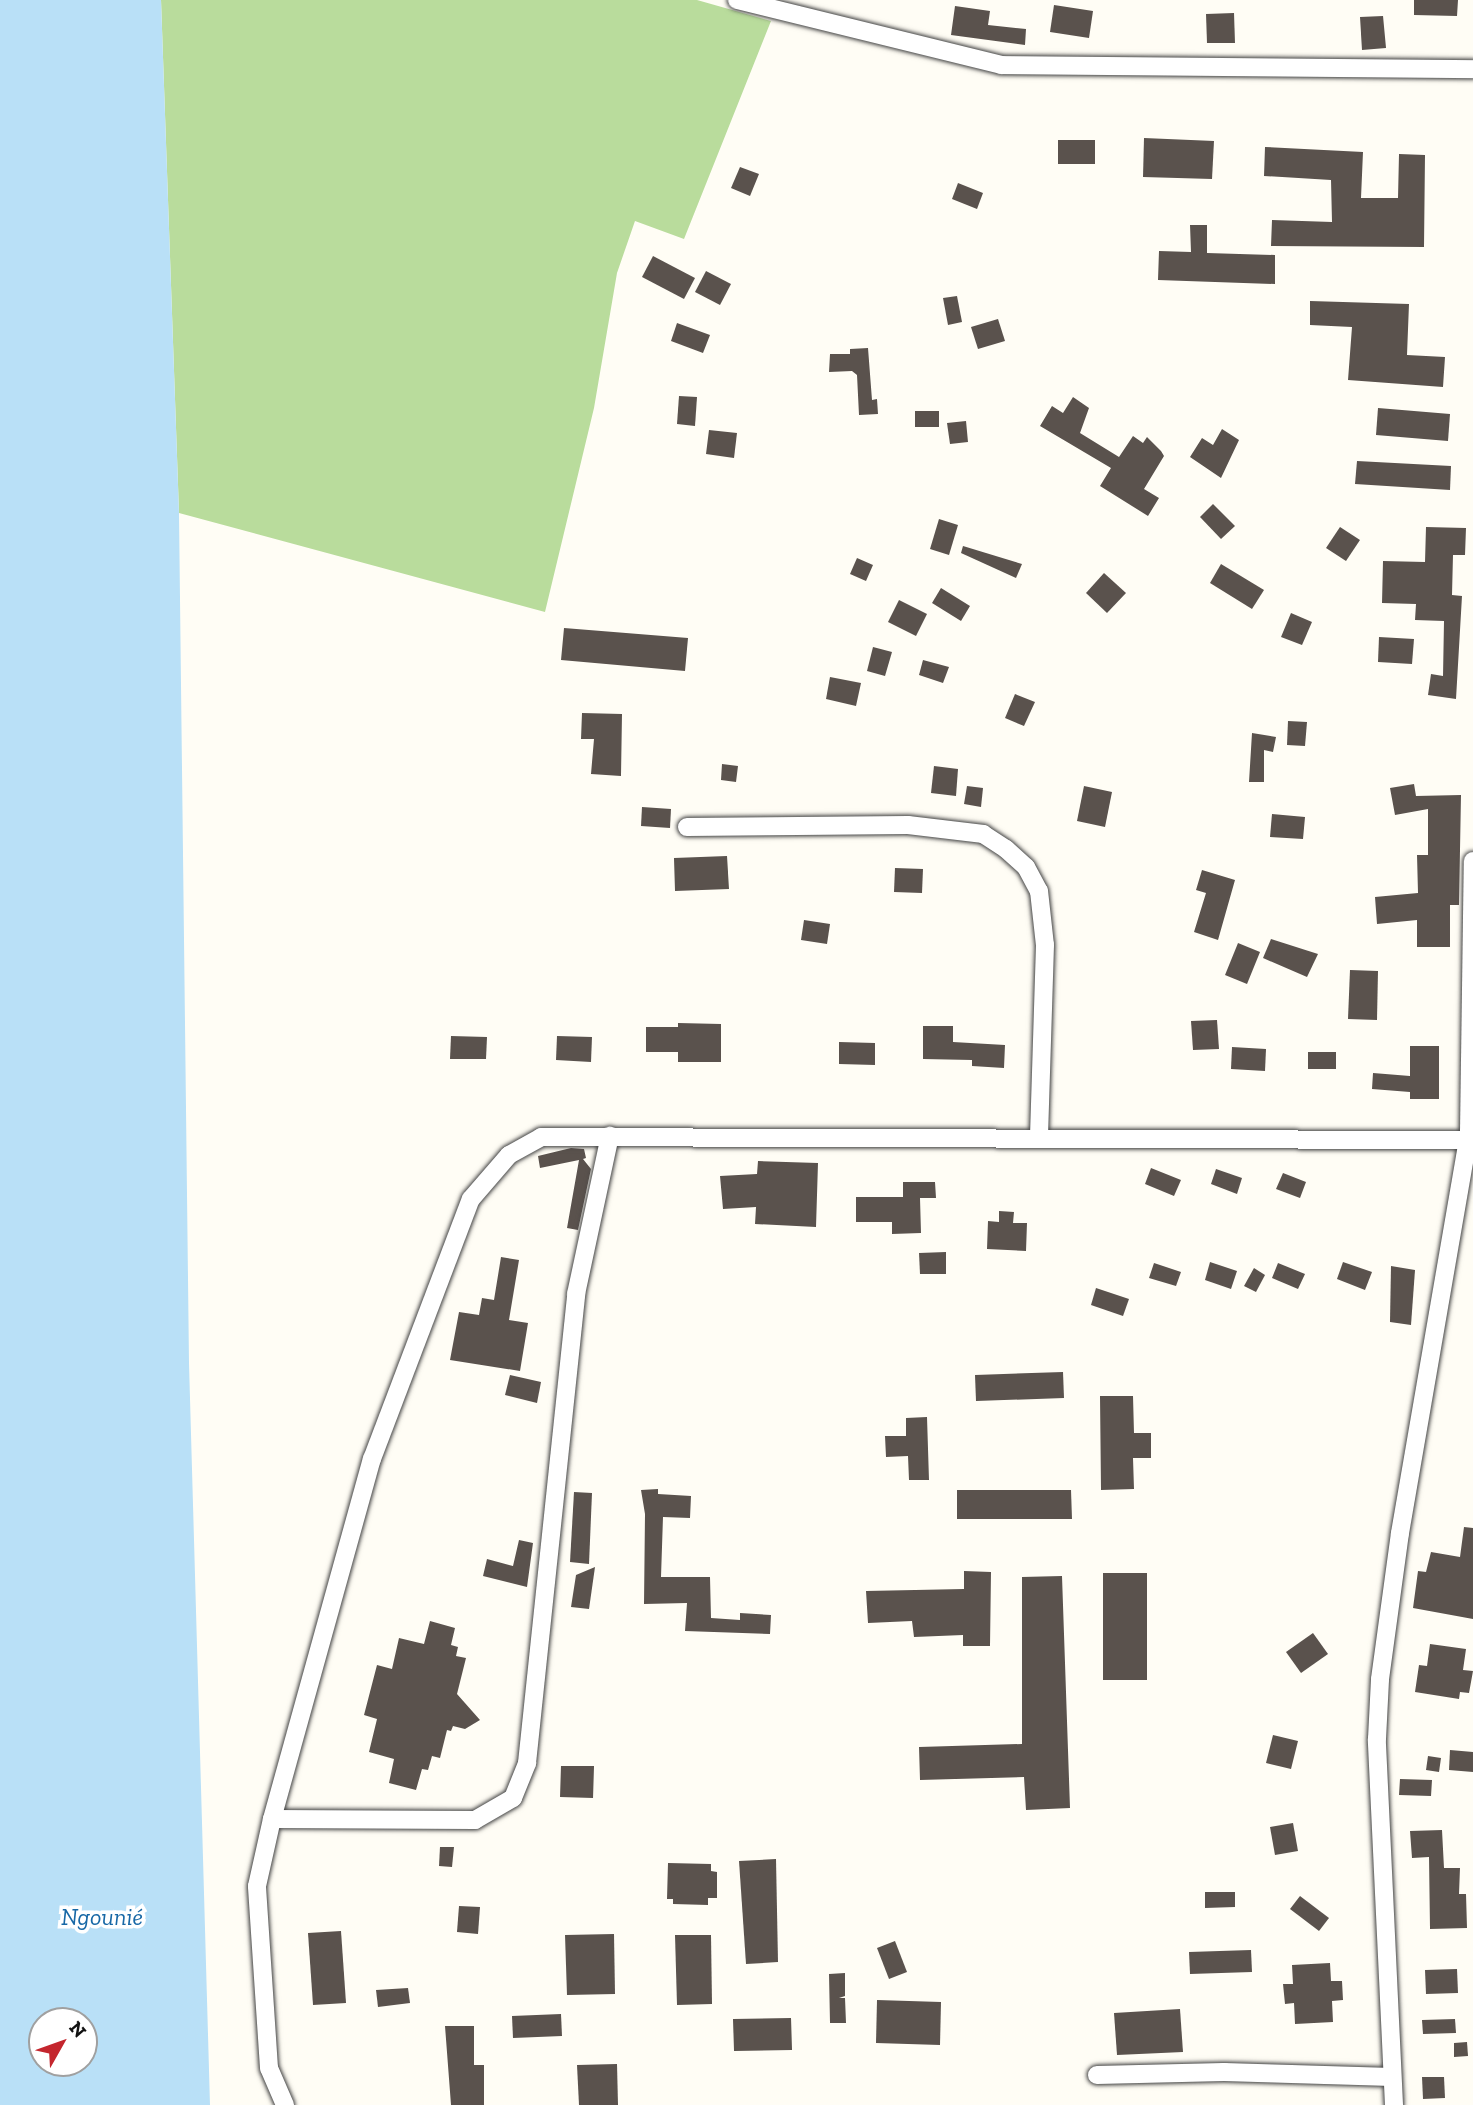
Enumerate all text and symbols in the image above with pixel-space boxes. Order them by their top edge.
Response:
water label: Ngounié [61,1903,143,1931]
north arrow [28,2007,98,2077]
text: N [64,2017,91,2042]

